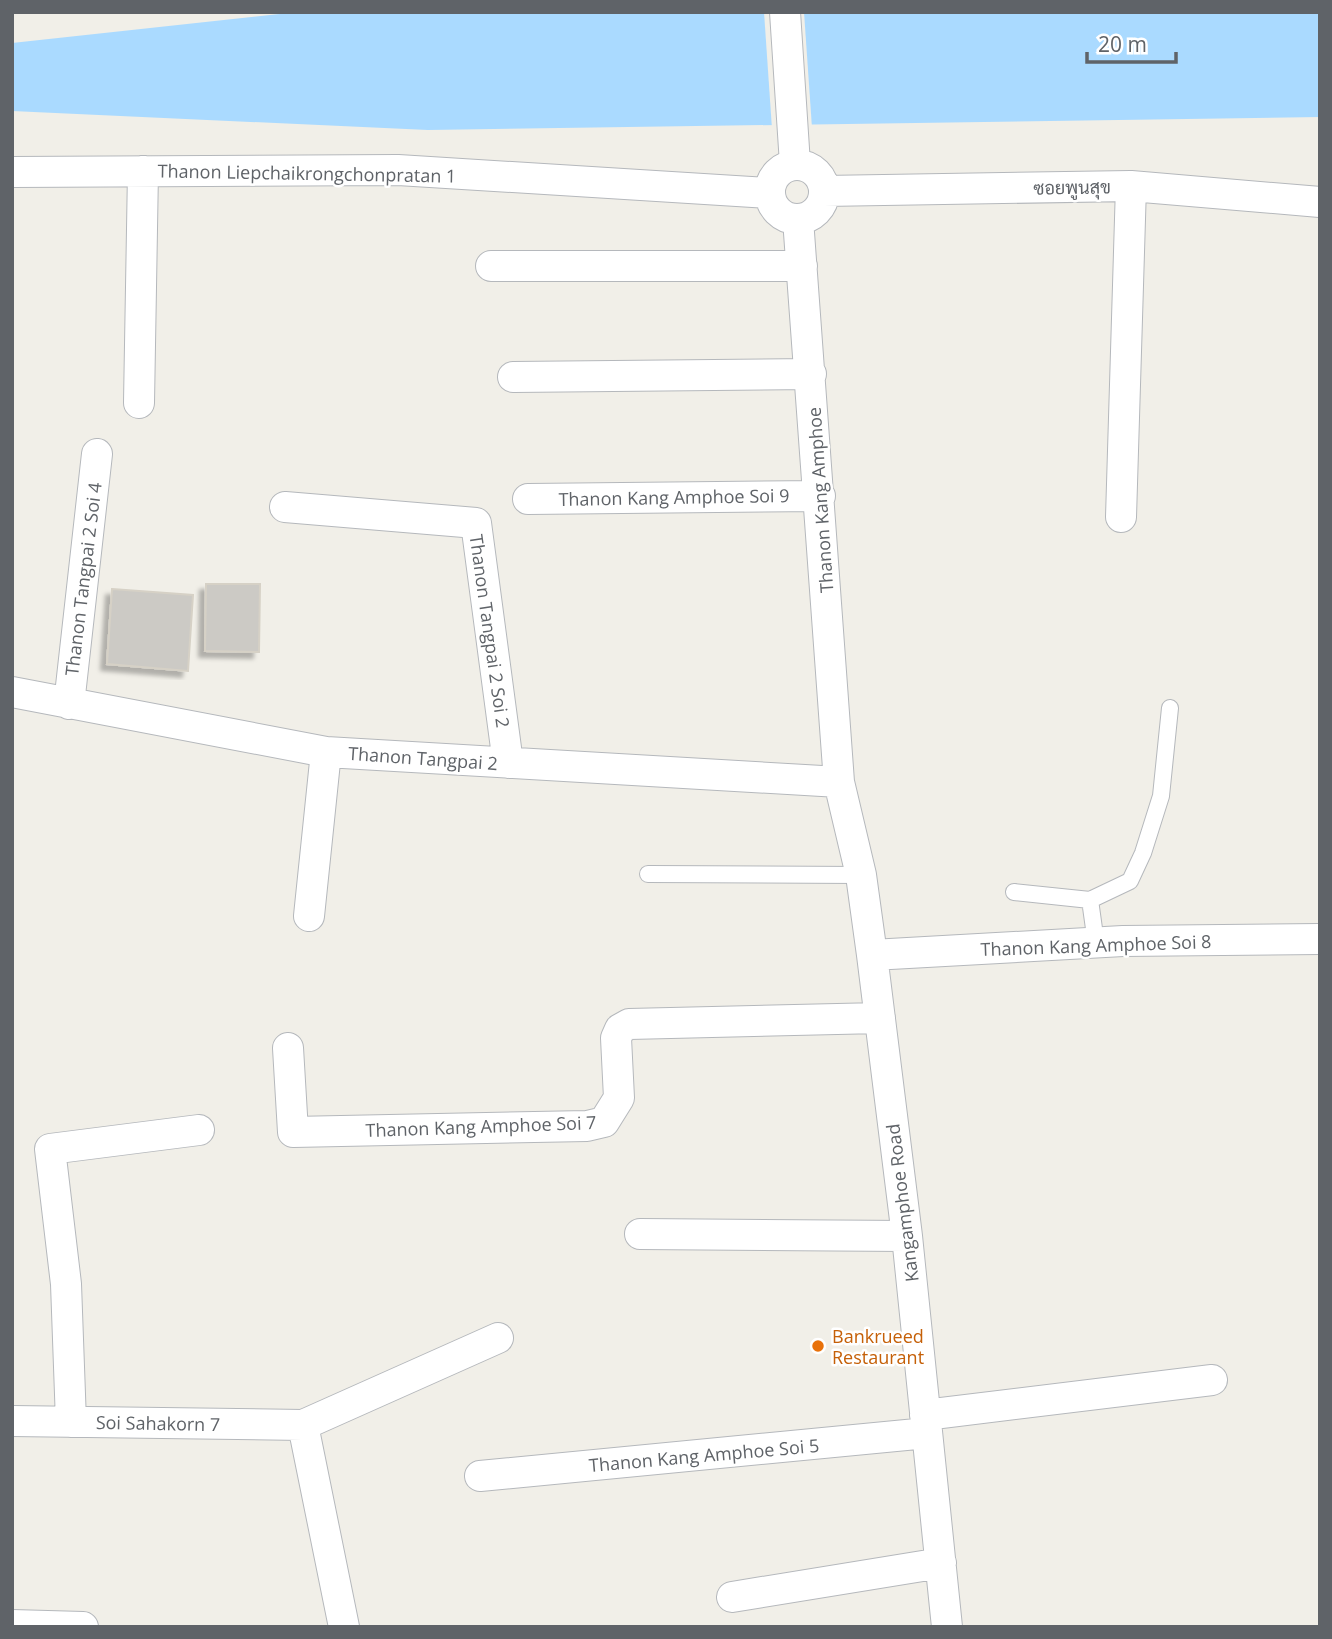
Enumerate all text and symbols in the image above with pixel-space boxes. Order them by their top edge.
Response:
scale bar [1087,21,1176,65]
text: 20 m [1098,30,1147,58]
street label: Thanon Liepchaikrongchonpratan 1 [158,158,456,188]
street label: ซอยพูนสุข [1033,174,1111,202]
street label: Thanon Kang Amphoe [802,406,838,594]
street label: Thanon Tangpai 2 Soi 4 [59,481,107,677]
street label: Thanon Kang Amphoe Soi 9 [558,483,790,511]
street label: Thanon Tangpai 2 Soi 2 [465,533,515,729]
street label: Thanon Tangpai 2 [347,741,499,775]
street label: Thanon Kang Amphoe Soi 8 [980,929,1212,961]
street label: Thanon Kang Amphoe Soi 7 [365,1110,597,1142]
street label: Kangamphoe Road [880,1123,924,1283]
place label: Bankrueed Restaurant [832,1324,924,1369]
marker: Bankrueed Restaurant [810,1338,826,1354]
street label: Soi Sahakorn 7 [96,1410,220,1436]
street label: Thanon Kang Amphoe Soi 5 [588,1433,820,1477]

